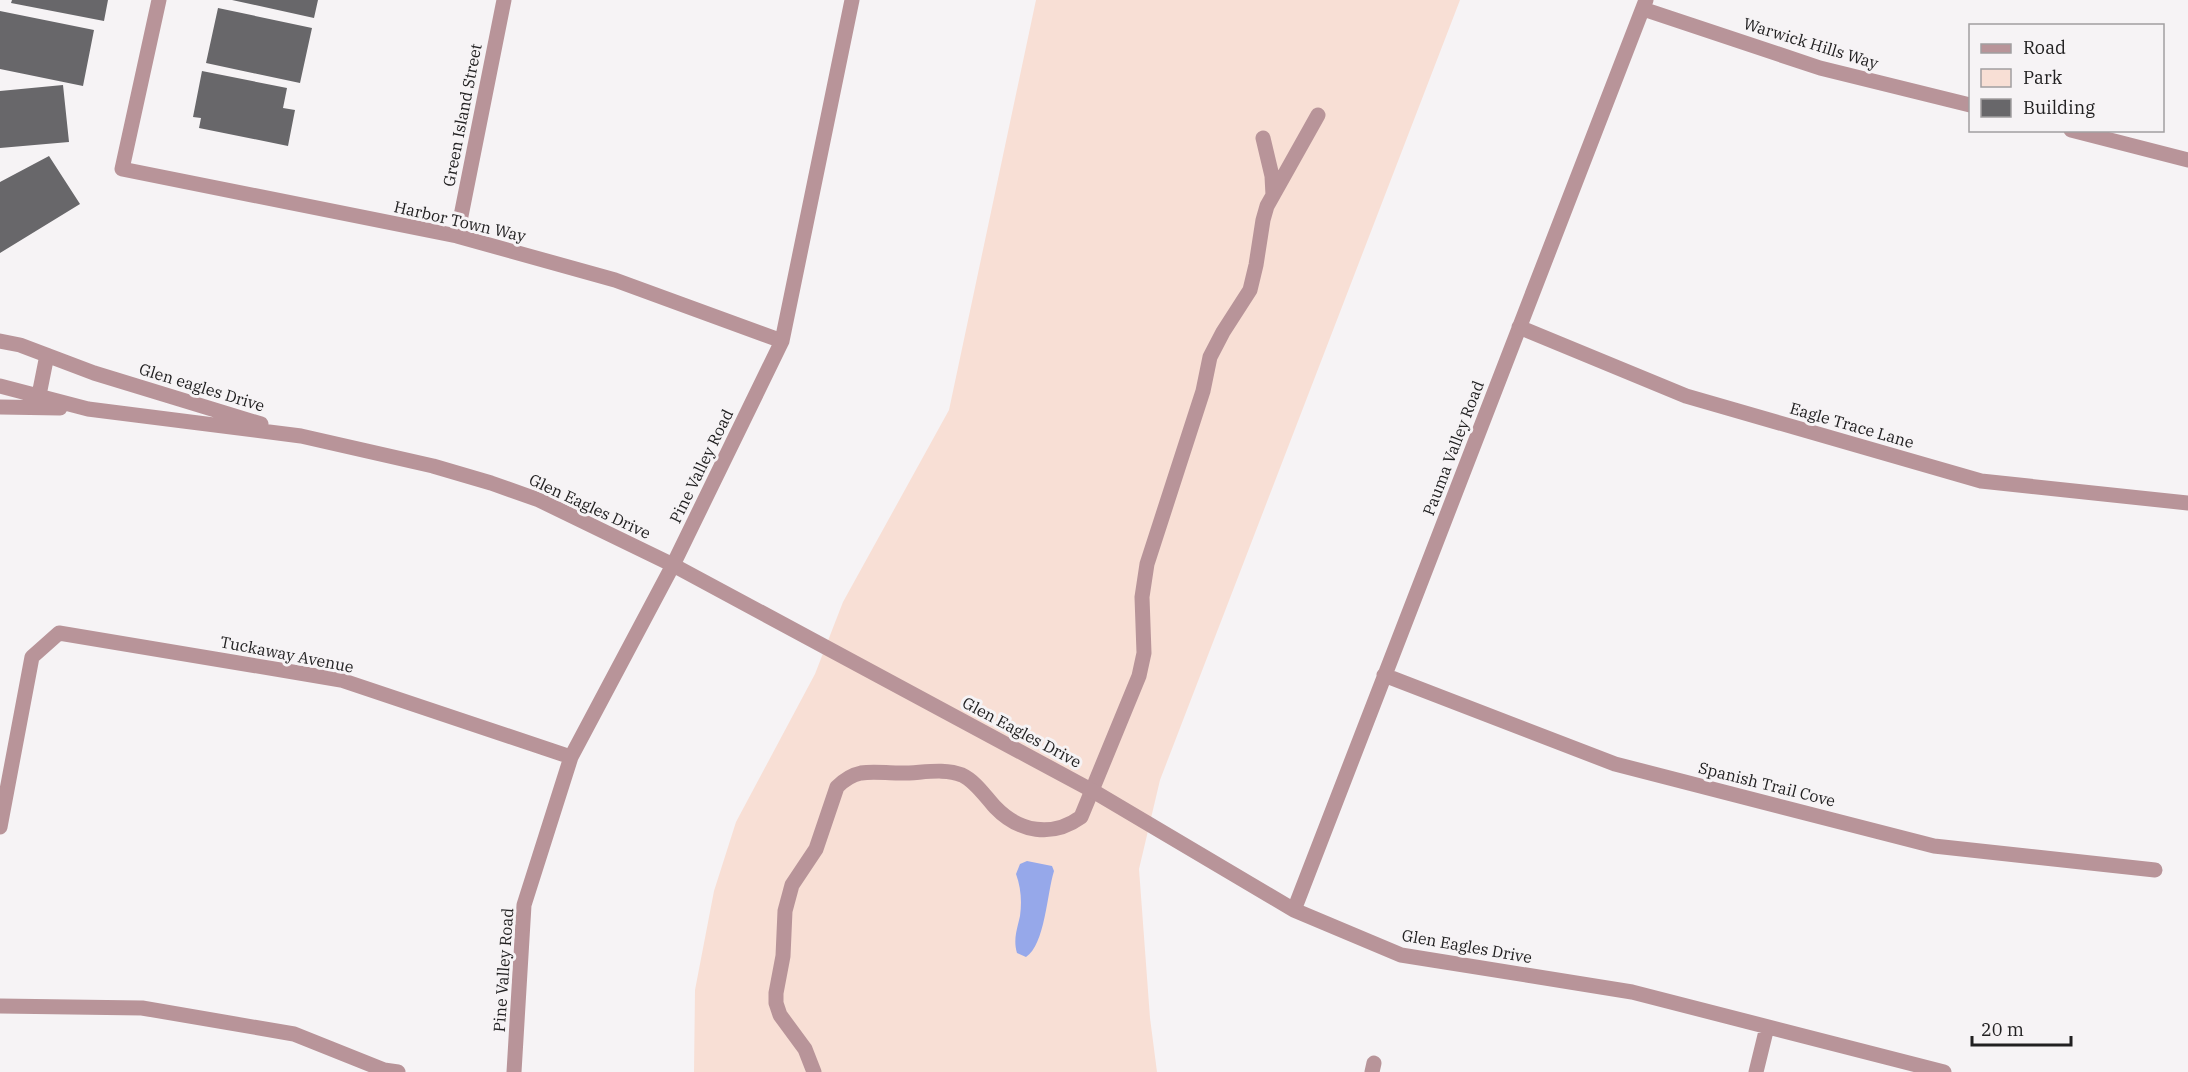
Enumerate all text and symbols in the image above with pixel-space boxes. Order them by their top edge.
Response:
street label: Warwick Hills Way [1741,13,1881,73]
legend [1969,24,2164,132]
text: Road [2023,36,2066,59]
street label: Green Island Street [438,41,486,188]
text: Park [2023,66,2063,89]
text: Building [2023,96,2095,119]
street label: Harbor Town Way [392,196,528,246]
street label: Glen eagles Drive [137,358,267,416]
street label: Pauma Valley Road [1418,377,1488,518]
street label: Eagle Trace Lane [1788,398,1916,452]
street label: Pine Valley Road [665,405,737,526]
street label: Glen Eagles Drive [526,469,654,543]
street label: Tuckaway Avenue [219,631,355,677]
street label: Glen Eagles Drive [959,692,1085,772]
street label: Spanish Trail Cove [1696,757,1838,811]
street label: Pine Valley Road [489,907,517,1033]
street label: Glen Eagles Drive [1400,925,1534,967]
scale bar [1972,1009,2071,1047]
text: 20 m [1981,1018,2024,1041]

